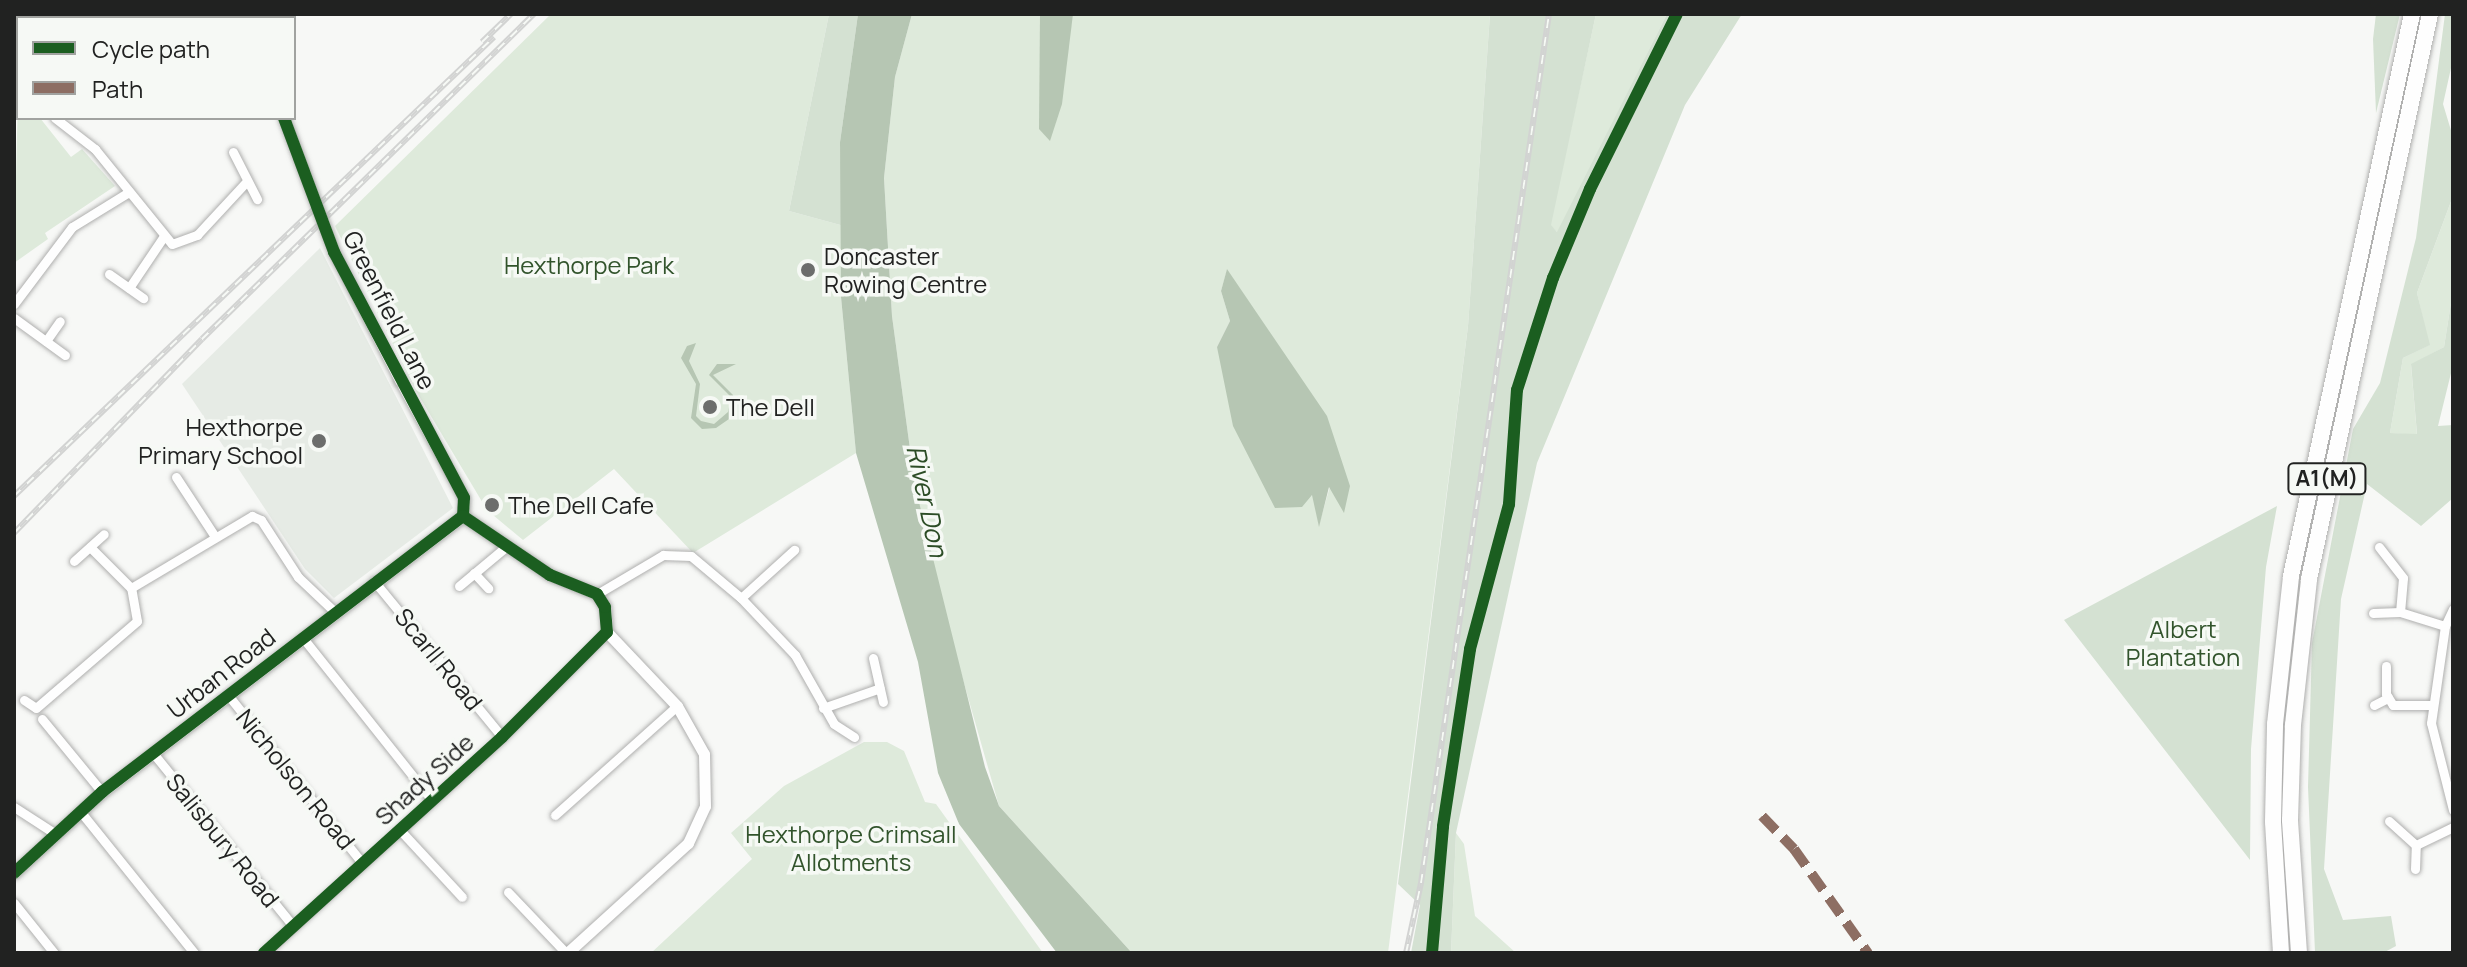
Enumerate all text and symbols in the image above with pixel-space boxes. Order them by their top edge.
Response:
legend [16,16,296,120]
text: Cycle path [92,32,210,65]
text: Path [92,72,143,105]
street label: Greenfield Lane [338,226,442,394]
place label: Doncaster Rowing Centre [824,242,987,298]
park label: Hexthorpe Park [504,251,674,279]
marker: Doncaster Rowing Centre [799,261,817,279]
place label: The Dell [726,393,815,421]
marker: The Dell [701,398,719,416]
place label: Hexthorpe Primary School [138,413,303,469]
marker: Hexthorpe Primary School [310,432,328,450]
water label: River Don [900,442,954,560]
road number: A1(M) [2287,461,2367,497]
place label: The Dell Cafe [508,491,654,519]
marker: The Dell Cafe [483,496,501,514]
street label: Scarll Road [389,602,489,716]
park label: Albert Plantation [2126,615,2240,671]
street label: Urban Road [161,622,281,724]
street label: Nicholson Road [231,703,361,855]
street label: Shady Side [369,727,479,831]
street label: Salisbury Road [160,768,286,912]
park label: Hexthorpe Crimsall Allotments [745,820,957,876]

